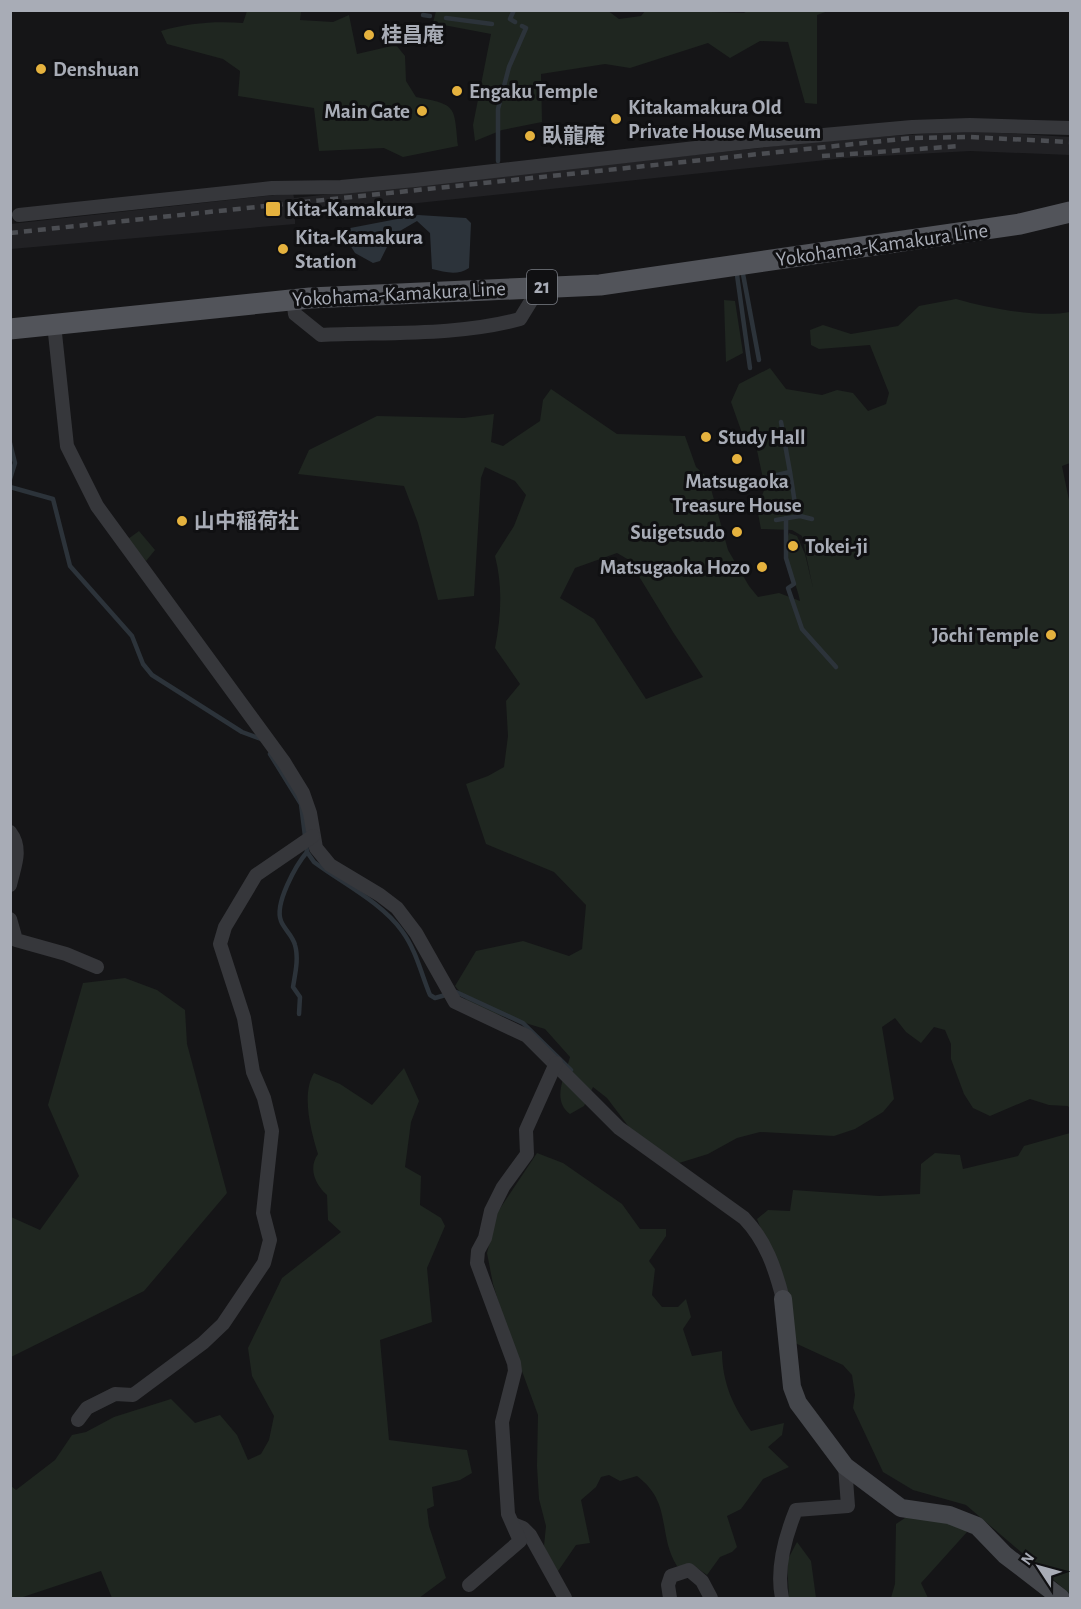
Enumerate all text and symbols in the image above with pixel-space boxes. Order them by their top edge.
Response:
place label: 桂昌庵 [381,24,444,46]
marker: 桂昌庵 [362,28,376,42]
place label: Denshuan [53,59,139,80]
marker: Denshuan [34,62,48,76]
place label: Engaku Temple [469,81,598,102]
marker: Engaku Temple [450,84,464,98]
place label: Kitakamakura Old Private House Museum [628,97,821,142]
place label: Main Gate [324,101,410,122]
marker: Main Gate [415,104,429,118]
marker: Kitakamakura Old Private House Museum [609,112,623,126]
place label: 臥龍庵 [542,125,605,147]
marker: 臥龍庵 [523,129,537,143]
place label: Kita-Kamakura [286,199,414,220]
marker: Kita-Kamakura [264,200,282,218]
street label: Yokohama-Kamakura Line [775,220,989,270]
place label: Kita-Kamakura Station [295,227,423,272]
marker: Kita-Kamakura Station [276,242,290,256]
road number: 21 [527,270,557,304]
street label: Yokohama-Kamakura Line [292,278,506,310]
place label: Study Hall [718,427,806,448]
marker: Study Hall [699,430,713,444]
marker: Matsugaoka Treasure House [730,452,744,466]
place label: Matsugaoka Treasure House [672,471,802,516]
place label: 山中稲荷社 [194,509,299,532]
marker: 山中稲荷社 [175,514,189,528]
place label: Suigetsudo [630,522,725,543]
marker: Suigetsudo [730,525,744,539]
place label: Tokei-ji [805,536,868,557]
marker: Tokei-ji [786,539,800,553]
place label: Matsugaoka Hozo [600,557,750,578]
marker: Matsugaoka Hozo [755,560,769,574]
place label: Jōchi Temple [932,625,1039,646]
marker: Jōchi Temple [1044,628,1058,642]
north arrow [1009,1537,1069,1597]
text: N [1018,1550,1037,1568]

